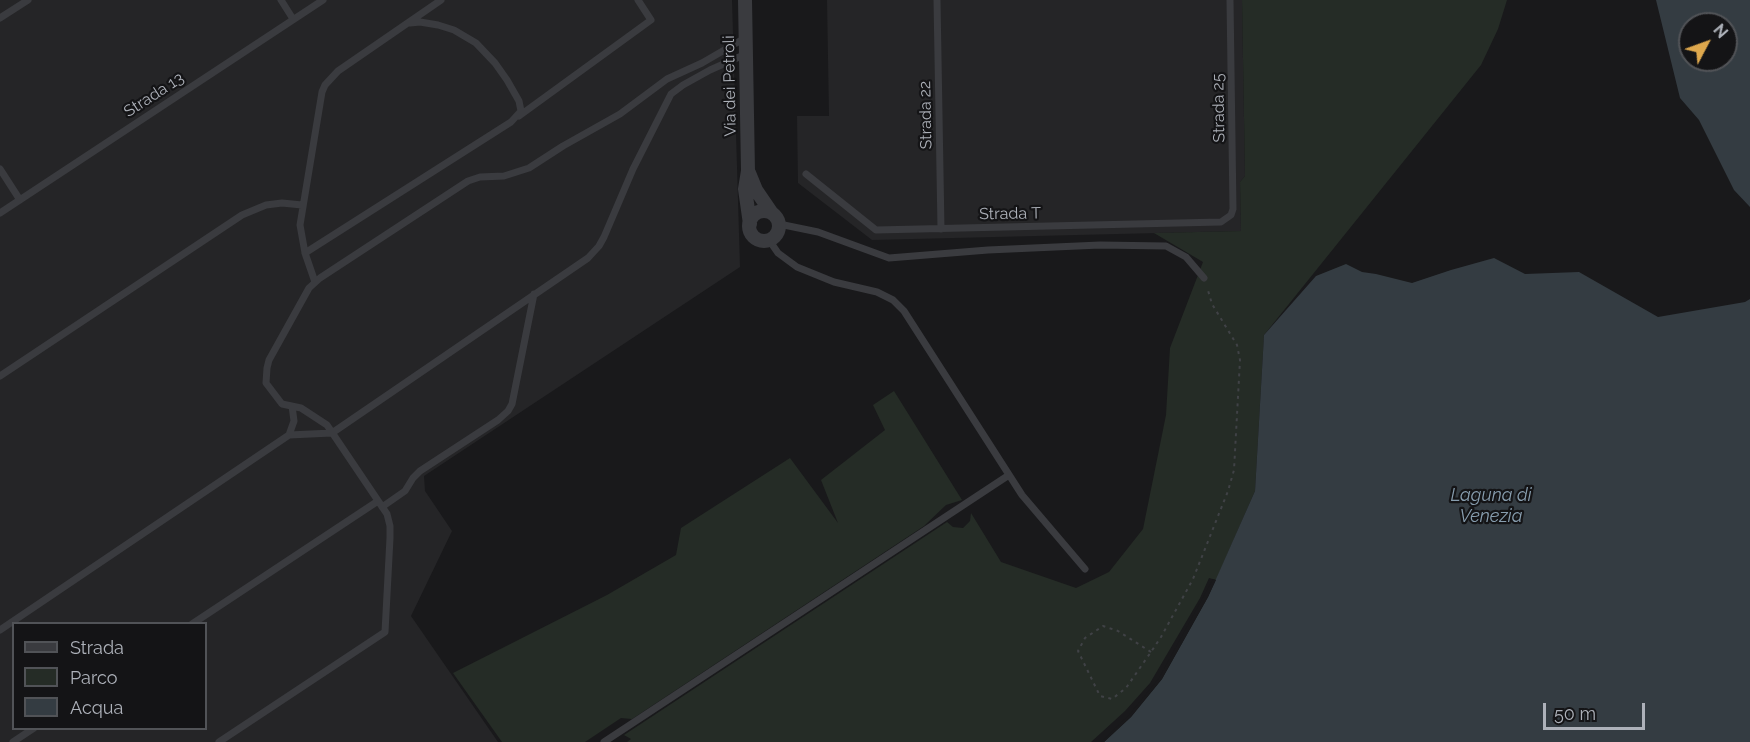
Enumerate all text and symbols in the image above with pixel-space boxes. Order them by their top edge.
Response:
north arrow [1678,12,1738,72]
text: N [1709,20,1732,42]
street label: Via dei Petroli [720,35,740,137]
street label: Strada 13 [121,69,187,121]
street label: Strada 25 [1209,73,1229,143]
street label: Strada 22 [916,81,936,149]
street label: Strada T [979,204,1041,224]
water label: Laguna di Venezia [1450,485,1532,528]
legend [12,622,207,730]
text: Strada [70,637,124,658]
text: Parco [70,667,117,688]
scale bar [1546,691,1648,729]
text: Acqua [70,697,123,718]
text: 50 m [1554,703,1596,724]

